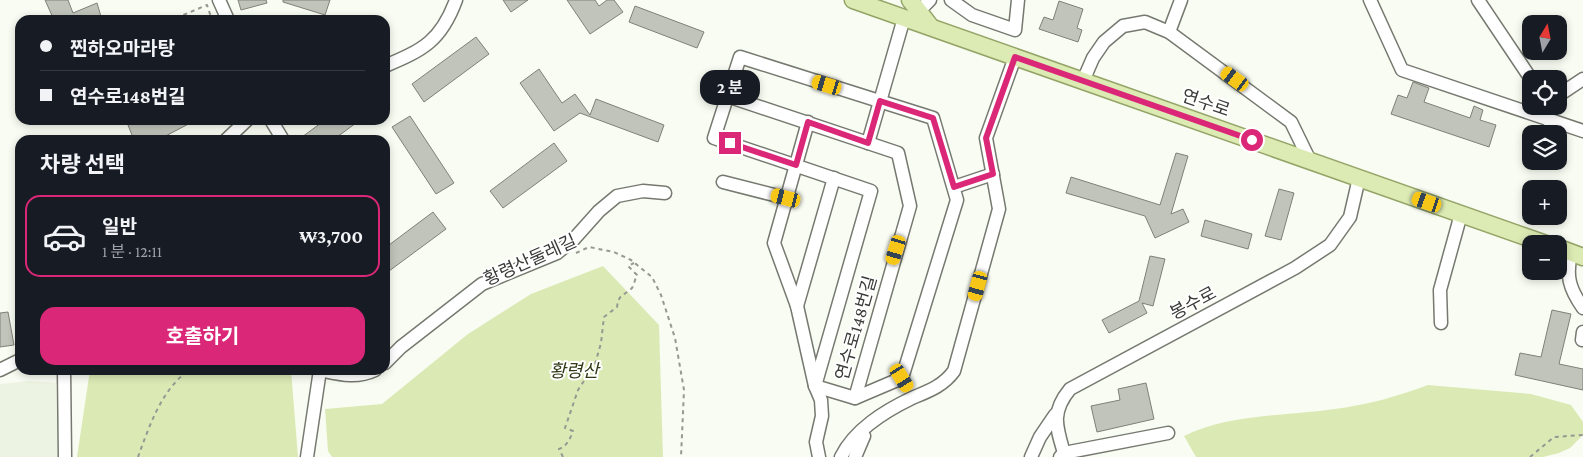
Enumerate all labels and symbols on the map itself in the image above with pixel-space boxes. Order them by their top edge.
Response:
north arrow [1522,15,1568,60]
car [1218,64,1251,94]
callout: 2 분 [700,70,760,106]
car [810,73,843,97]
street label: 연수로 [1179,85,1233,121]
route start [1241,129,1263,151]
route end [719,132,741,154]
car [769,187,802,209]
car [1410,190,1443,214]
street label: 황령산둘레길 [481,231,579,289]
car [884,233,907,267]
car [966,270,989,302]
street label: 연수로148번길 [832,274,880,382]
street label: 봉수로 [1166,283,1220,323]
park label: 황령산 [549,361,601,381]
car [887,361,916,395]

